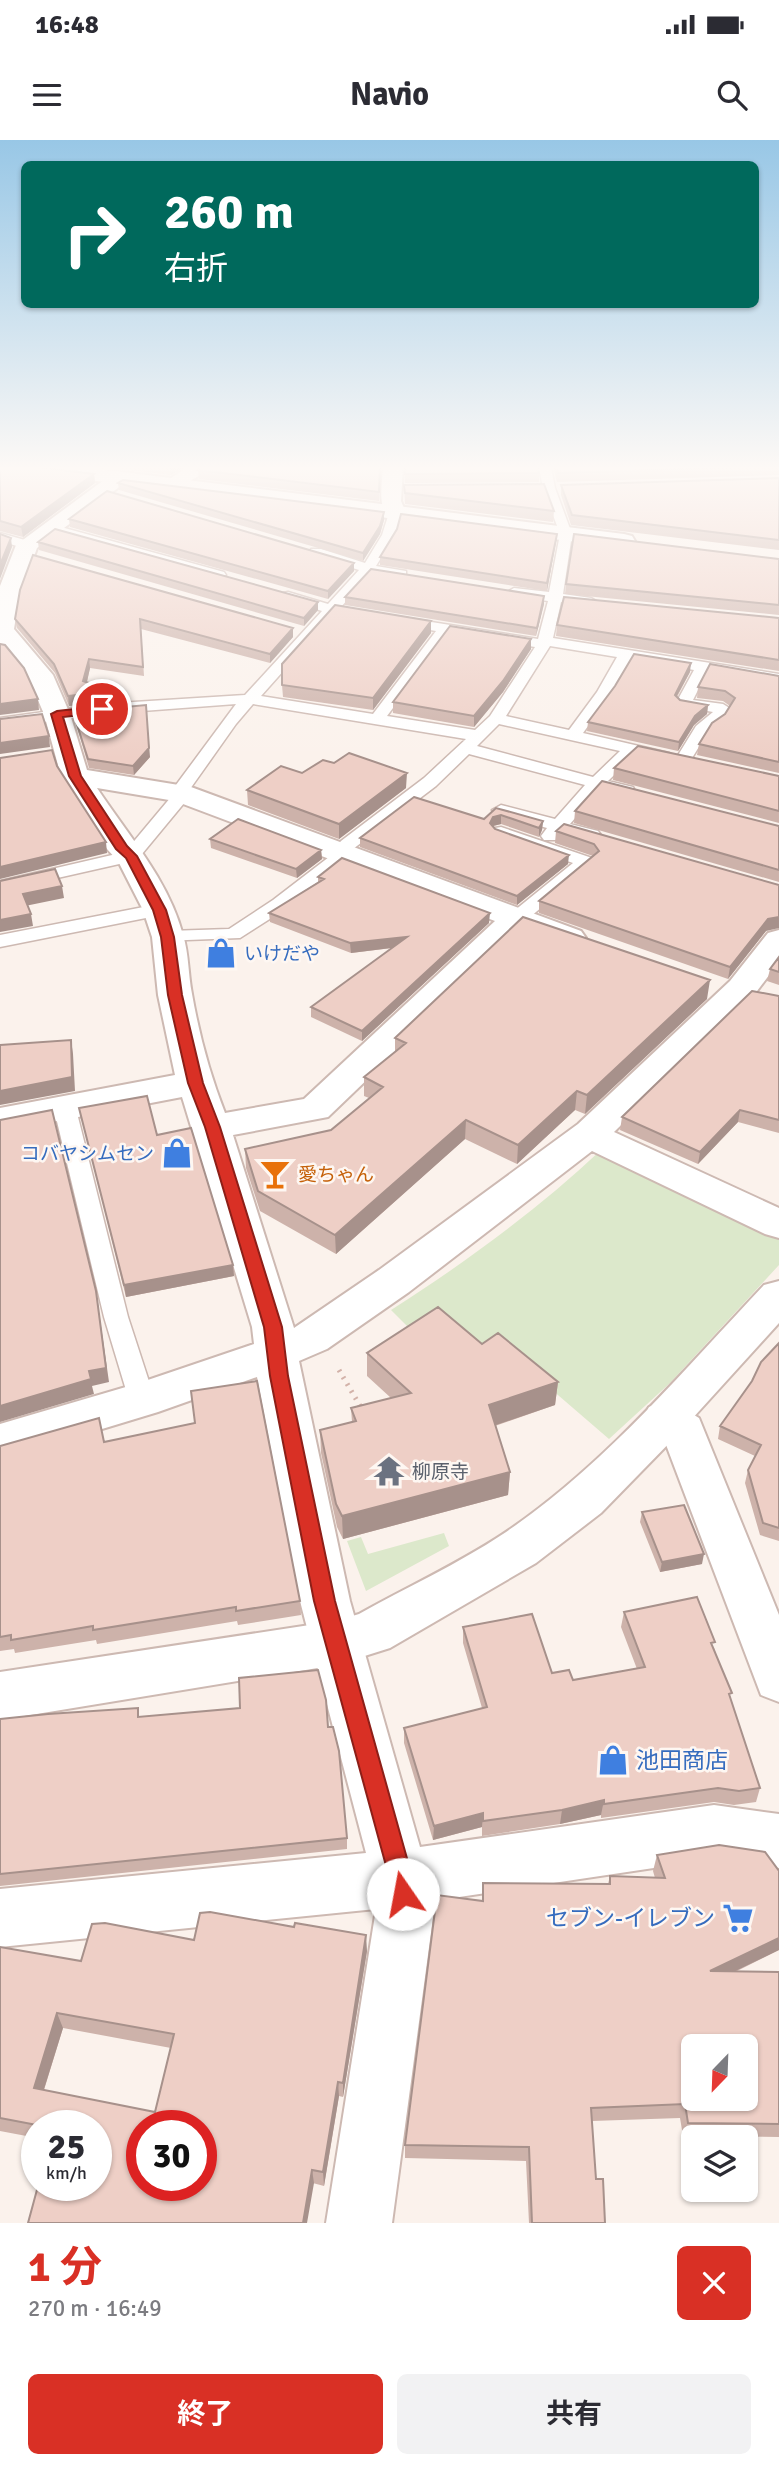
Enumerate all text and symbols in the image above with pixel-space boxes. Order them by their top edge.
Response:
text: 16:48 [35,9,99,41]
text: Navio [350,75,429,114]
icon: menu [28,76,66,114]
icon: search [713,76,751,114]
text: 260 m [164,182,294,242]
icon: right [49,189,140,280]
text: 右折 [164,249,228,288]
pin [72,679,132,739]
icon: arrive [83,690,121,728]
shop icon: いけだや [204,936,238,970]
place label: いけだや [244,942,320,966]
shop icon: コバヤシムセン [160,1136,194,1170]
place label: コバヤシムセン [21,1142,154,1166]
bar icon: 愛ちゃん [258,1157,292,1191]
place label: 愛ちゃん [298,1163,374,1187]
temple icon: 柳原寺 [372,1454,406,1488]
place label: 柳原寺 [412,1460,469,1484]
shop icon: 池田商店 [596,1743,630,1777]
place label: 池田商店 [636,1746,728,1775]
position arrow [366,1857,440,1931]
supermarket icon: セブン-イレブン [721,1901,755,1935]
place label: セブン-イレブン [546,1904,715,1933]
north arrow [681,2034,758,2110]
map controls [681,2034,758,2202]
speed limit sign: 30 [126,2110,217,2201]
text: 25 [48,2125,85,2168]
button: layers [681,2125,758,2202]
text: km/h [46,2162,87,2184]
text: 1 分 [28,2242,102,2293]
button: close [677,2246,751,2320]
text: 270 m · 16:49 [28,2294,162,2323]
button: 終了 [28,2374,383,2454]
button: 共有 [397,2374,751,2454]

